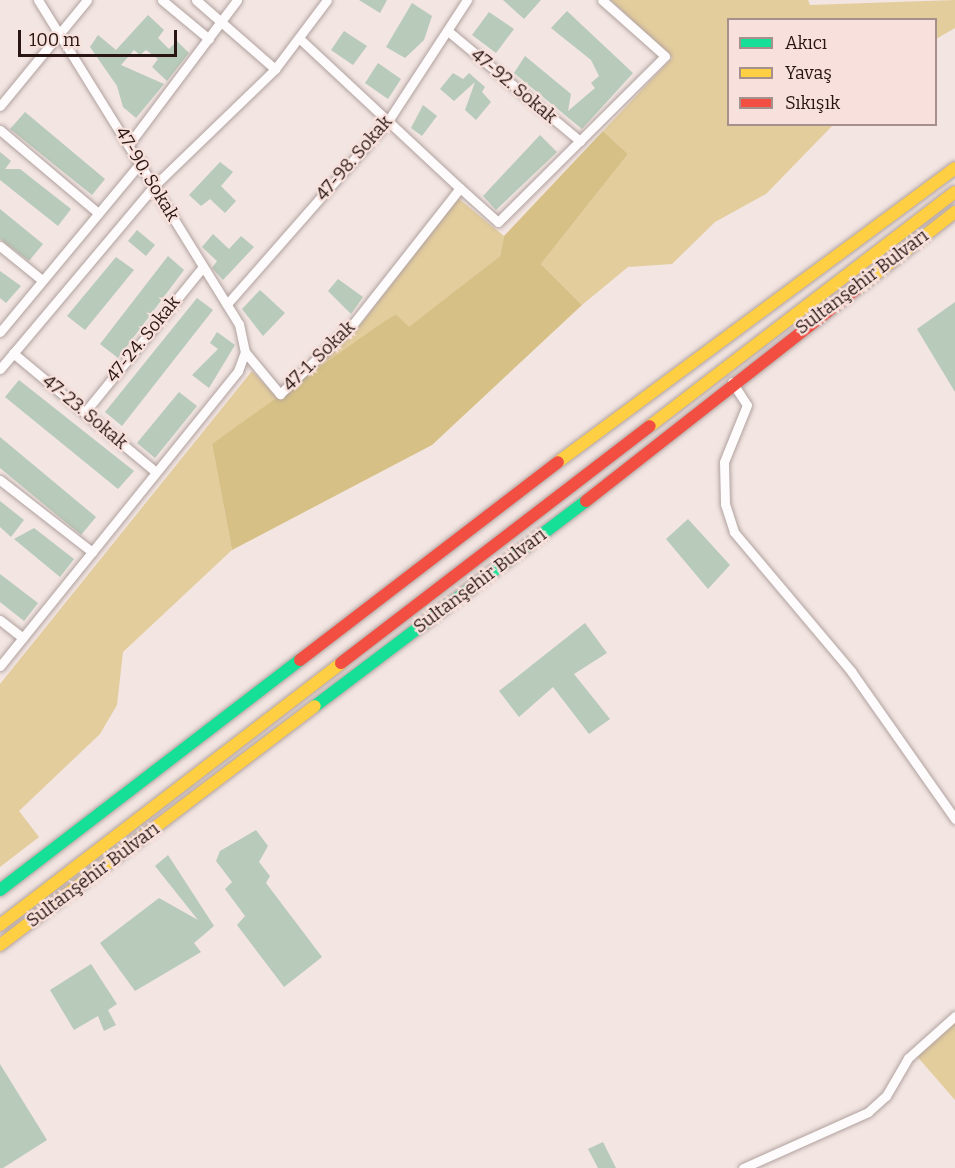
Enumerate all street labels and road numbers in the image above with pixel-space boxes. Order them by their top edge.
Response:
street label: 47-92. Sokak [467,44,561,128]
street label: 47-98. Sokak [311,111,397,205]
street label: 47-90. Sokak [111,123,183,225]
street label: Sultanşehir Bulvarı [791,225,933,339]
street label: 47-24. Sokak [102,291,184,387]
street label: 47-1. Sokak [279,316,359,396]
street label: 47-23. Sokak [38,370,132,454]
street label: Sultanşehir Bulvarı [409,524,551,638]
street label: Sultanşehir Bulvarı [22,818,164,932]

